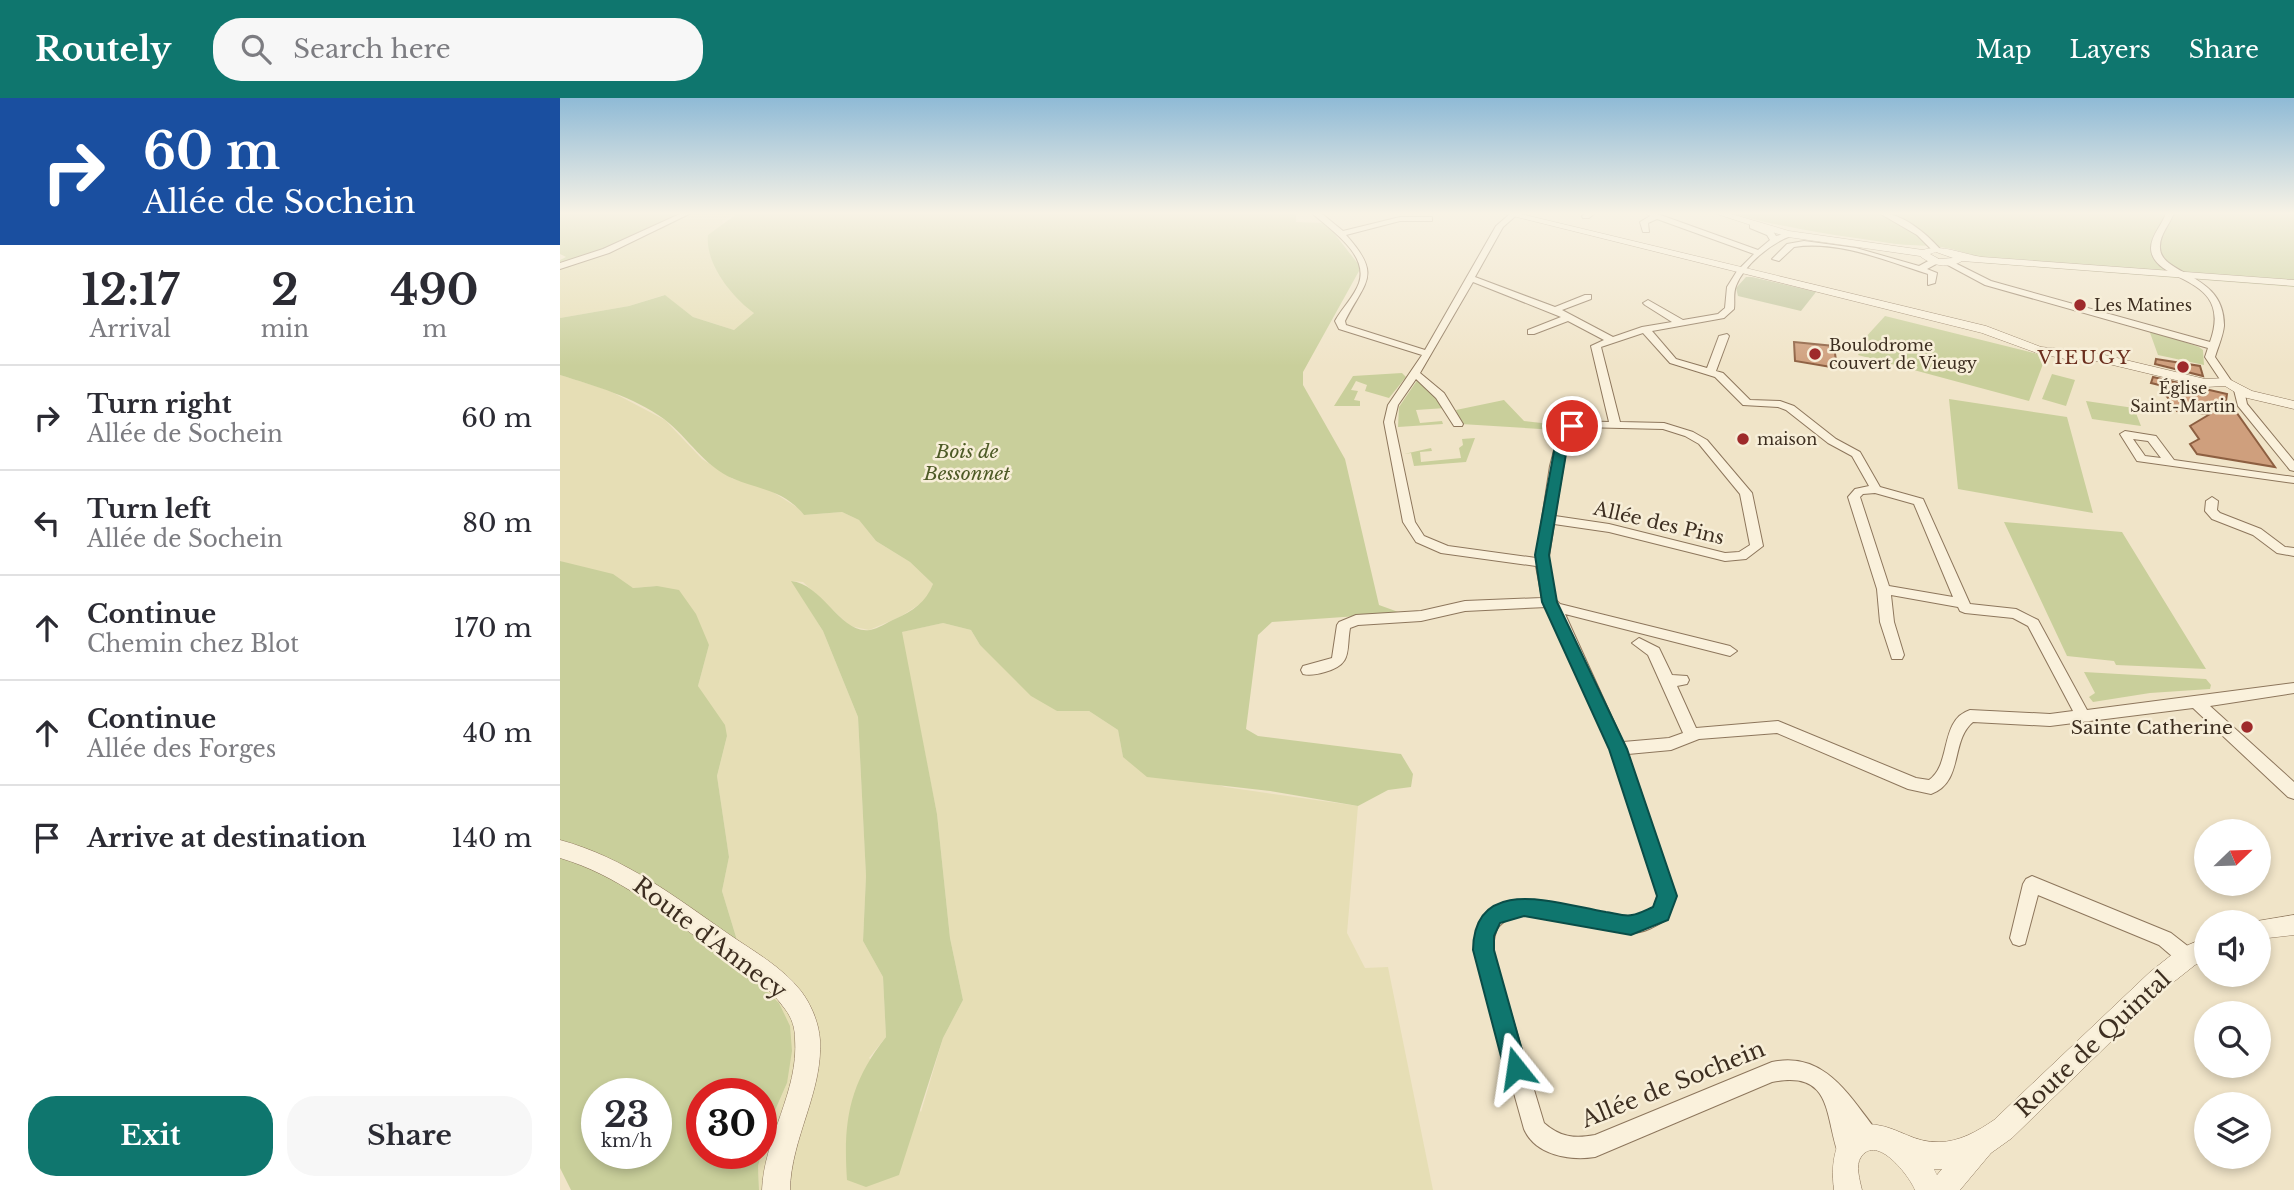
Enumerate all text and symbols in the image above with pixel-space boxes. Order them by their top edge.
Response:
search box [213,18,703,81]
text: Routely [35,29,171,70]
icon: search [237,30,275,68]
text: Search here [293,33,451,65]
text: Map [1976,35,2032,64]
text: Layers [2070,35,2151,64]
text: Share [2189,35,2259,64]
text: 60 m [143,121,280,182]
icon: right [28,126,119,217]
text: Allée de Sochein [143,182,416,222]
text: 12:17 [82,264,179,316]
text: 2 [271,264,299,316]
text: 490 [391,264,478,316]
place label: Les Matines [2094,295,2192,315]
marker: Les Matines [2072,297,2088,313]
text: Arrival [90,315,171,343]
text: min [261,315,309,343]
text: m [422,315,447,343]
place label: Boulodrome couvert de Vieugy [1829,335,1978,373]
marker: Boulodrome couvert de Vieugy [1807,346,1823,362]
district label: VIEUGY [2037,346,2133,369]
marker: Église Saint-Martin [2175,359,2191,375]
place label: Église Saint-Martin [2130,378,2236,416]
text: Turn right [87,388,232,420]
pin [1542,396,1602,456]
icon: right [28,399,66,437]
text: 60 m [461,402,532,434]
icon: arrive [1553,407,1591,445]
text: Allée de Sochein [87,420,283,448]
place label: maison [1757,429,1817,449]
marker: maison [1735,431,1751,447]
park label: Bois de Bessonnet [923,440,1010,485]
text: Turn left [87,493,211,525]
street label: Allée des Pins [1590,497,1727,549]
icon: left [28,504,66,542]
text: 80 m [462,507,532,539]
text: Allée de Sochein [87,525,283,553]
text: Continue [87,598,216,630]
icon: ahead [28,609,66,647]
text: 170 m [453,612,532,644]
text: Chemin chez Blot [87,630,299,658]
text: Continue [87,703,216,735]
icon: ahead [28,714,66,752]
place label: Sainte Catherine [2071,716,2233,739]
text: 40 m [463,717,532,749]
marker: Sainte Catherine [2239,719,2255,735]
text: Allée des Forges [87,735,276,763]
icon: arrive [28,819,66,857]
north arrow [2194,819,2272,896]
map controls [2194,819,2271,1169]
text: Arrive at destination [87,822,367,854]
text: 140 m [451,822,532,854]
street label: Route d'Annecy [628,871,793,1005]
button: sound [2194,910,2271,987]
street label: Route de Quintal [2010,965,2176,1123]
button: search [2194,1001,2271,1078]
position arrow [1479,1031,1553,1105]
street label: Allée de Sochein [1576,1034,1769,1134]
speed limit sign: 30 [686,1078,777,1169]
button: layers [2194,1092,2271,1169]
text: 23 [604,1093,649,1136]
button: Exit [28,1096,273,1176]
button: Share [287,1096,532,1176]
text: km/h [601,1130,652,1152]

